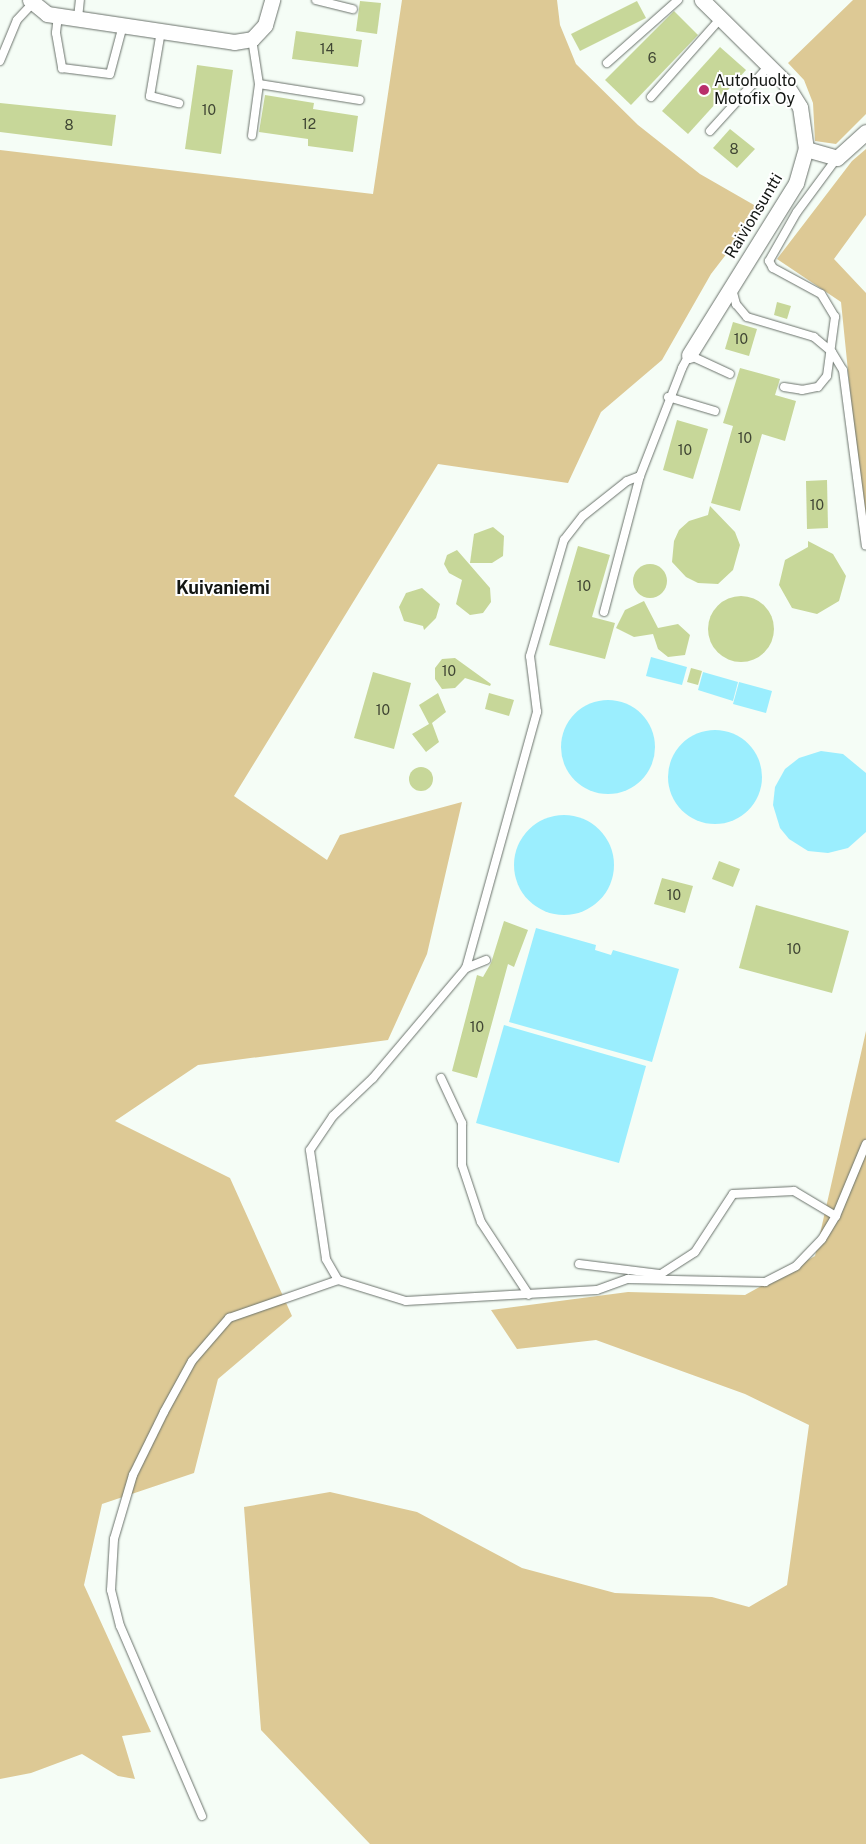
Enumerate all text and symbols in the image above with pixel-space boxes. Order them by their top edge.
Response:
house number: 14 [320,41,334,57]
house number: 6 [648,50,656,66]
place label: Autohuolto Motofix Oy [714,71,796,109]
marker: Autohuolto Motofix Oy [698,84,710,96]
house number: 10 [202,102,216,118]
house number: 12 [302,116,316,132]
house number: 8 [64,117,74,133]
house number: 8 [729,141,739,157]
street label: Raivionsuntti [721,170,787,262]
house number: 10 [734,331,748,347]
house number: 10 [738,430,752,446]
house number: 10 [678,442,692,458]
house number: 10 [810,497,824,513]
district label: Kuivaniemi [176,577,270,599]
house number: 10 [577,578,591,594]
house number: 10 [442,663,456,679]
house number: 10 [376,702,390,718]
house number: 10 [667,887,681,903]
house number: 10 [787,941,801,957]
house number: 10 [470,1019,484,1035]

